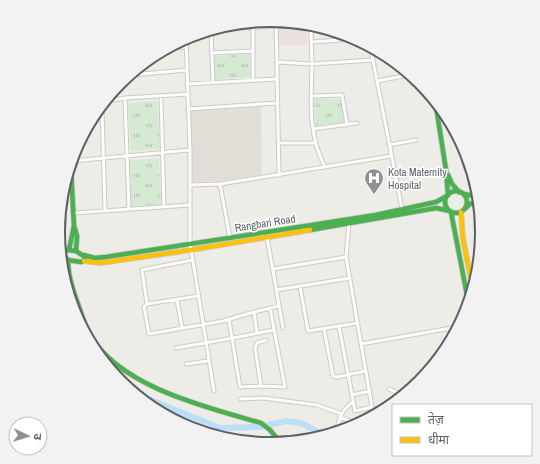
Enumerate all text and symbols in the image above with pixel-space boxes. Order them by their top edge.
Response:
place label: Kota Maternity Hospital [388,165,447,192]
hospital icon: Kota Maternity Hospital [363,167,385,195]
street label: Rangbari Road [234,211,296,235]
legend [392,404,532,456]
text: तेज़ [428,412,445,428]
north arrow [8,416,48,456]
text: धीमा [428,432,450,448]
text: उ [31,433,45,441]

